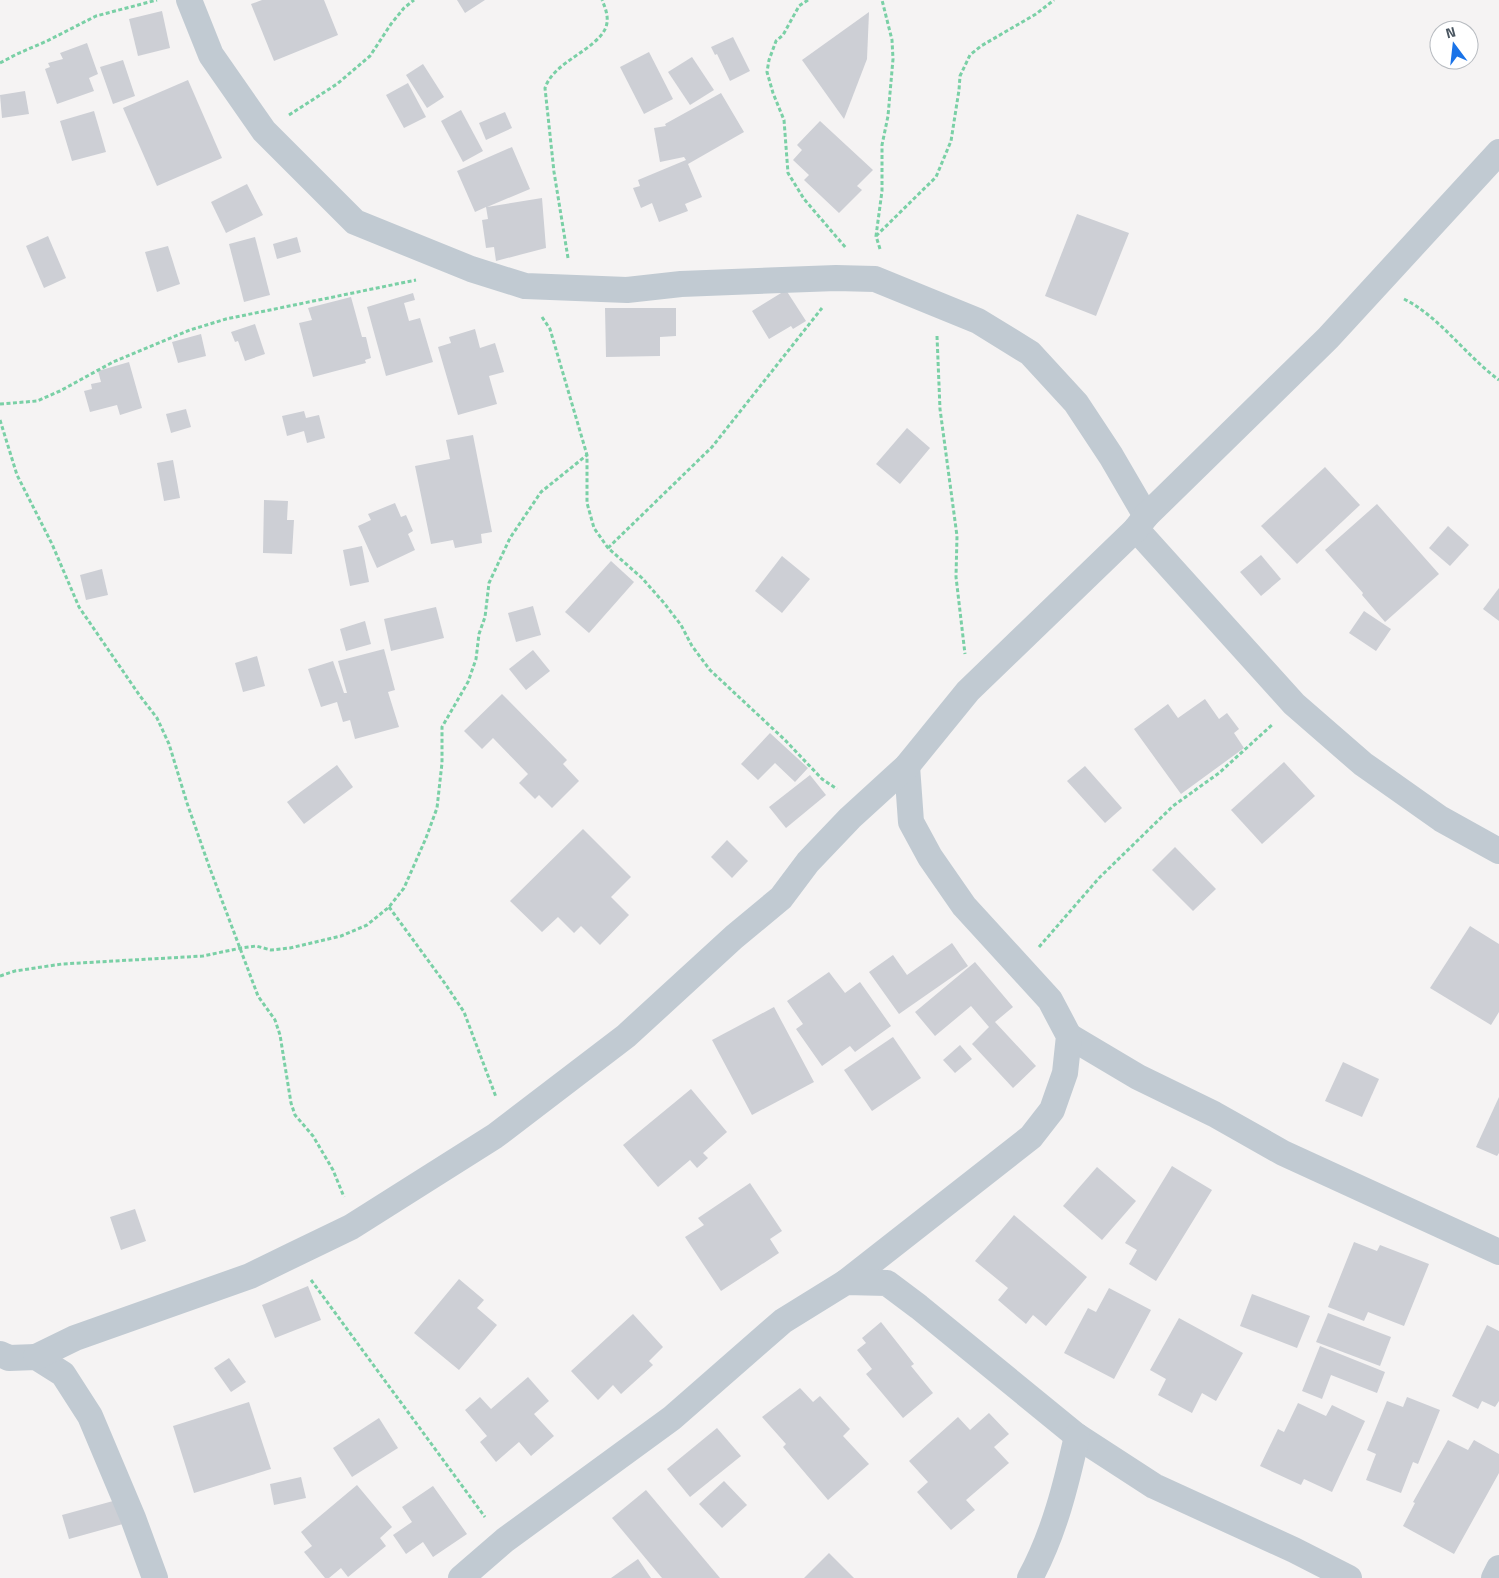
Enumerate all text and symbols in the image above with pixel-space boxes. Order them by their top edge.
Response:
north arrow [1429,20,1479,70]
text: N [1443,21,1458,43]

